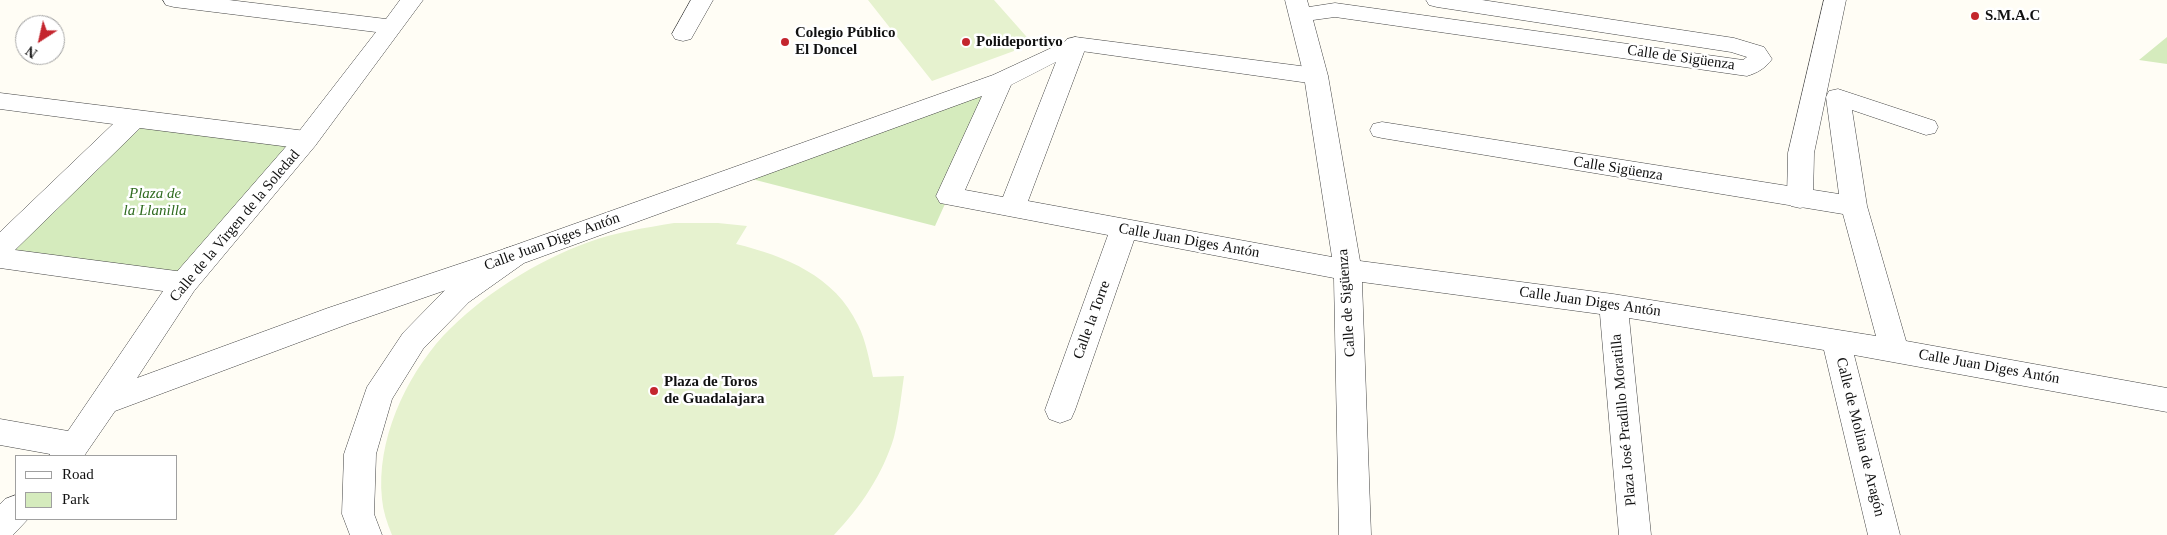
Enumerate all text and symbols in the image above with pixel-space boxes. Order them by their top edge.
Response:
place label: S.M.A.C [1985,7,2040,25]
marker: S.M.A.C [1969,10,1981,22]
north arrow [15,15,65,65]
place label: Colegio Público El Doncel [795,24,895,59]
place label: Polideportivo [976,33,1063,51]
marker: Colegio Público El Doncel [779,36,791,48]
marker: Polideportivo [960,36,972,48]
street label: Calle de Sigüenza [1626,42,1736,74]
text: N [23,43,40,61]
street label: Calle de la Virgen de la Soledad [166,146,304,306]
street label: Calle Sigüenza [1572,153,1664,185]
park label: Plaza de la Llanilla [124,185,186,220]
street label: Calle Juan Diges Antón [482,209,622,275]
street label: Calle Juan Diges Antón [1117,220,1261,262]
street label: Calle de Sigüenza [1334,248,1360,358]
street label: Calle la Torre [1069,278,1115,362]
street label: Calle Juan Diges Antón [1518,283,1662,321]
street label: Plaza José Pradillo Moratilla [1608,333,1640,507]
street label: Calle Juan Diges Antón [1917,346,2061,388]
street label: Calle de Molina de Aragón [1832,356,1888,518]
place label: Plaza de Toros de Guadalajara [664,373,764,408]
marker: Plaza de Toros de Guadalajara [648,385,660,397]
legend [15,455,178,520]
text: Road [62,466,94,482]
text: Park [62,491,90,507]

